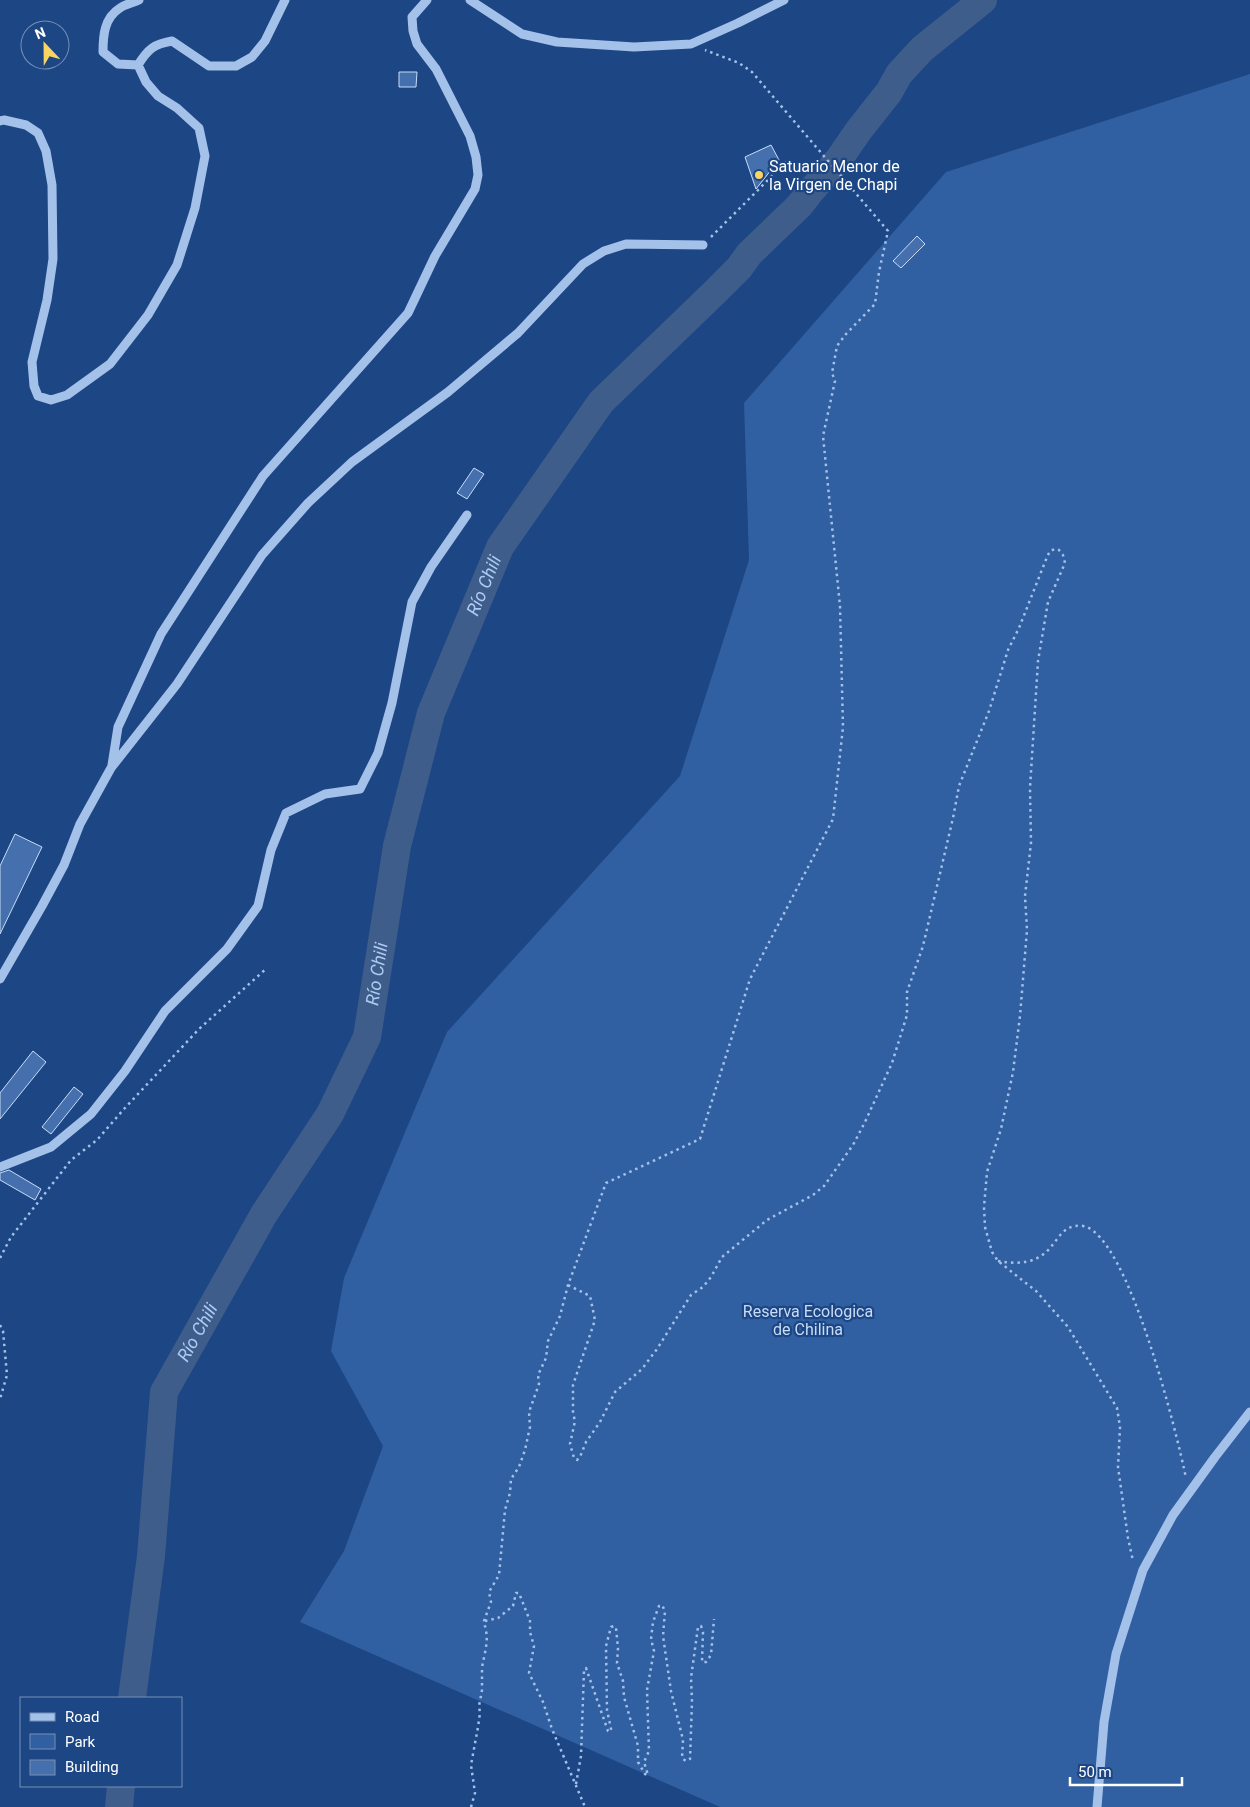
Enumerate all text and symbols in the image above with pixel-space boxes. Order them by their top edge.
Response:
north arrow [20,20,70,70]
text: N [33,24,48,42]
place label: Satuario Menor de la Virgen de Chapi [769,157,900,194]
marker: Satuario Menor de la Virgen de Chapi [753,169,765,181]
water label: Río Chili [462,551,506,618]
water label: Río Chili [361,940,392,1007]
water label: Río Chili [172,1299,222,1365]
park label: Reserva Ecologica de Chilina [743,1302,873,1339]
legend [20,1697,182,1787]
text: Road [65,1708,99,1726]
text: Park [65,1733,96,1751]
scale bar [1070,1754,1182,1786]
text: Building [65,1758,119,1776]
text: 50 m [1078,1763,1112,1781]

